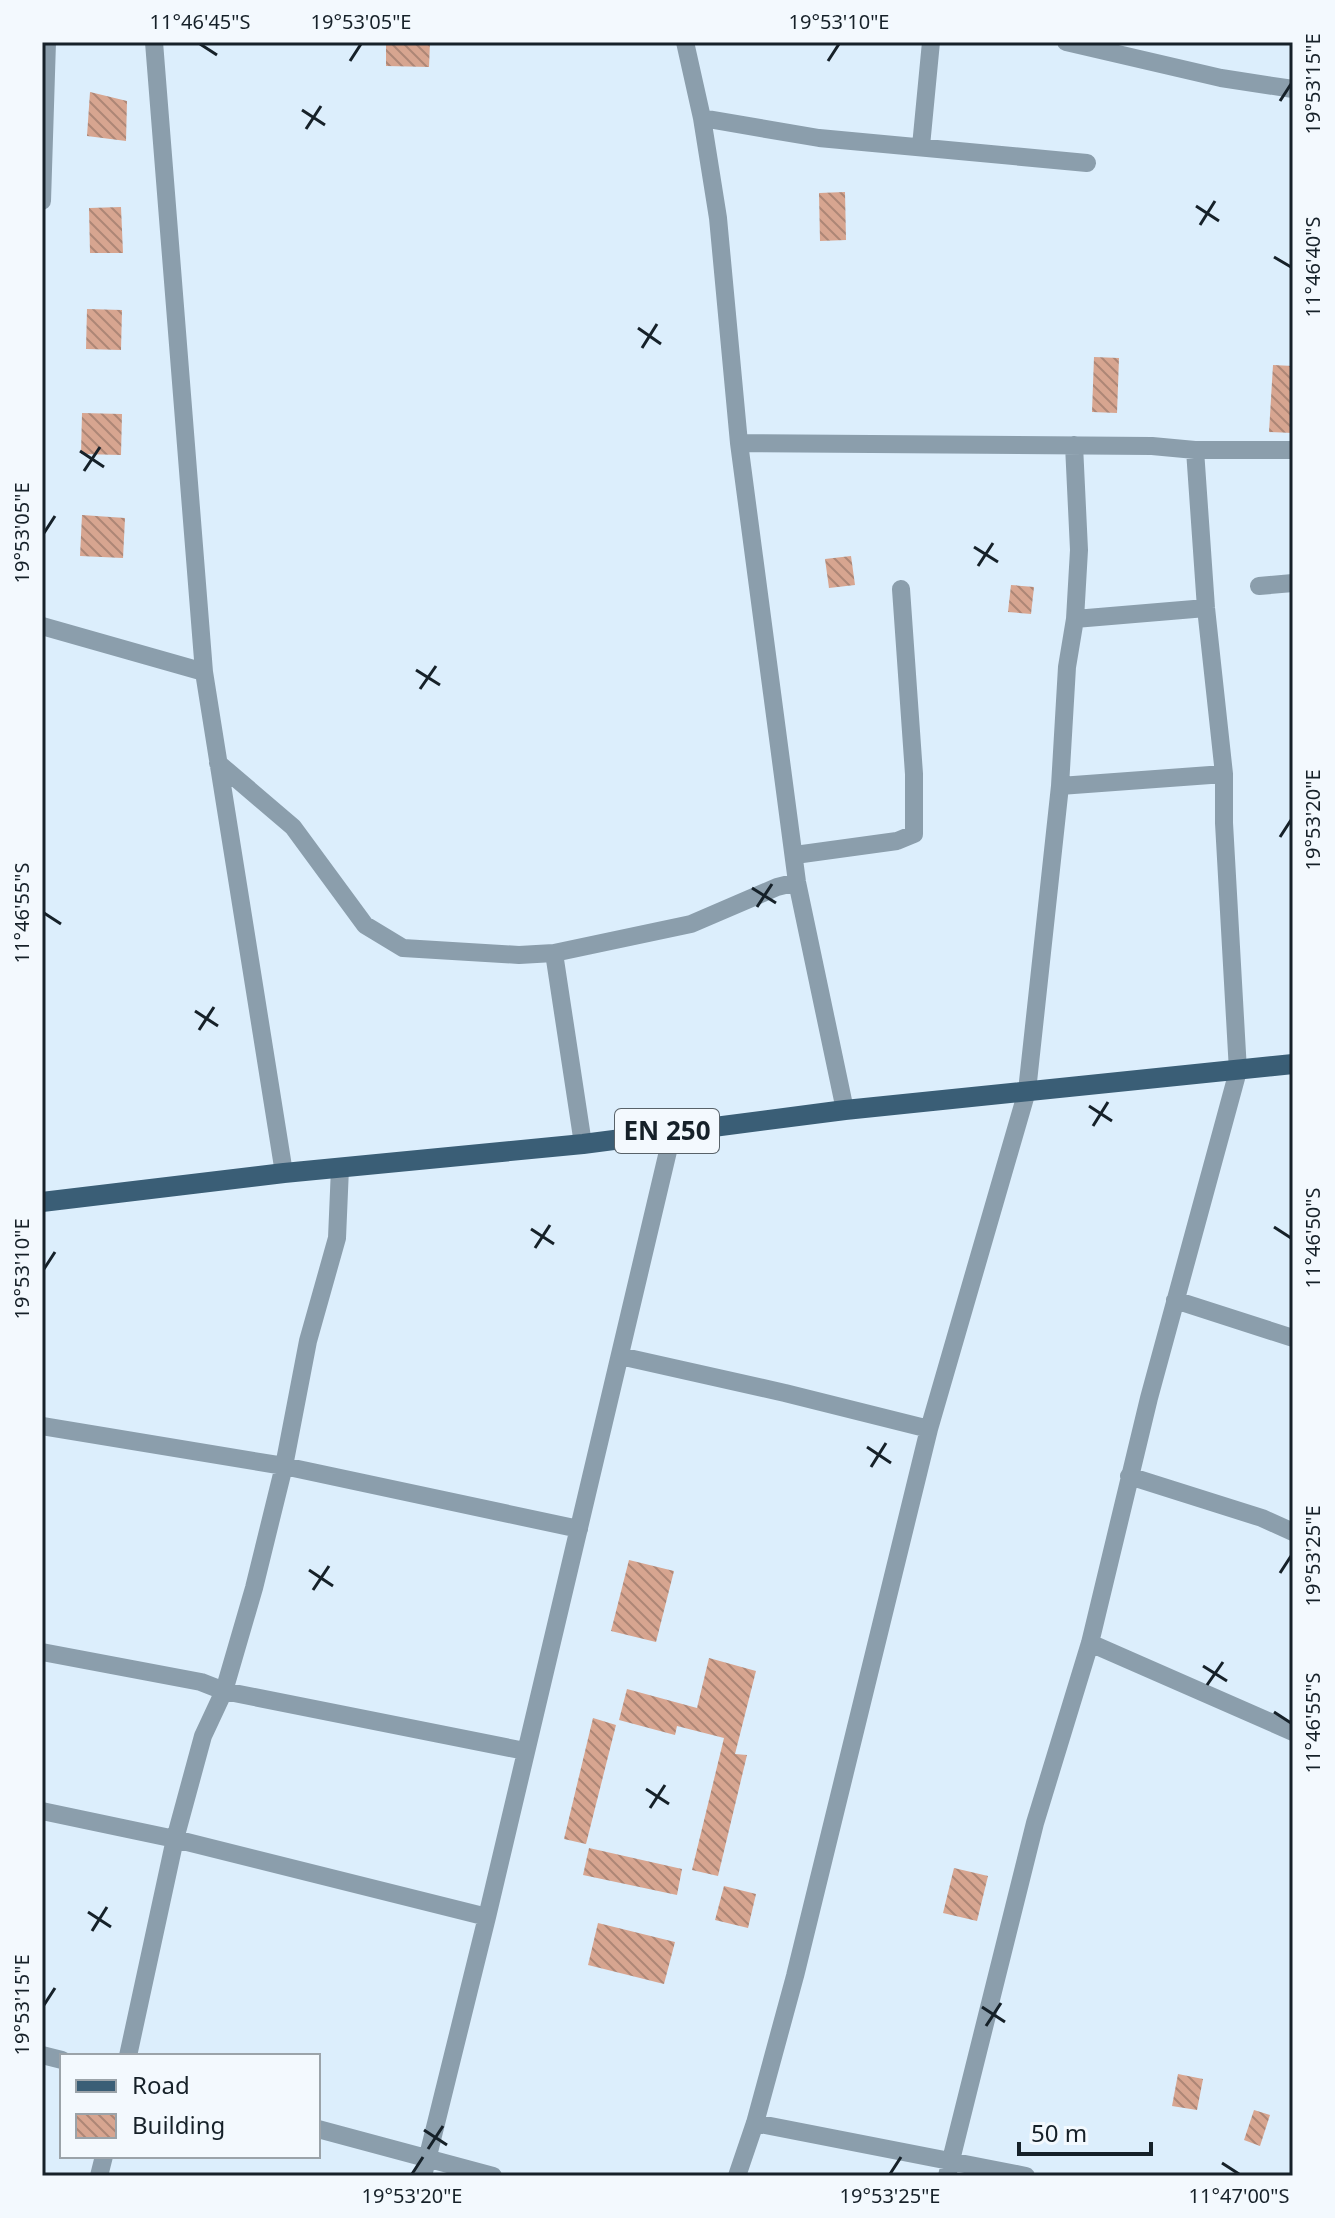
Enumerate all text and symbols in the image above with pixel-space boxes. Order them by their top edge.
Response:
text: 11°46'45"S [150,8,250,35]
text: 19°53'05"E [311,8,411,35]
text: 19°53'10"E [789,8,889,35]
text: 19°53'15"E [1299,34,1326,134]
text: 11°46'40"S [1299,217,1326,317]
text: 19°53'05"E [8,483,35,583]
text: 19°53'20"E [1299,770,1326,870]
text: 11°46'55"S [8,863,35,963]
road number: EN 250 [615,1109,719,1153]
text: 11°46'50"S [1299,1188,1326,1288]
text: 19°53'10"E [8,1219,35,1319]
text: 19°53'25"E [1299,1506,1326,1606]
text: 11°46'55"S [1299,1673,1326,1773]
text: 19°53'15"E [8,1955,35,2055]
legend [60,2054,320,2158]
text: Road [132,2068,190,2101]
scale bar [1019,2106,1151,2156]
text: Building [132,2108,225,2141]
text: 50 m [1031,2116,1087,2149]
text: 19°53'20"E [362,2182,462,2209]
text: 19°53'25"E [840,2182,940,2209]
text: 11°47'00"S [1189,2182,1289,2209]

